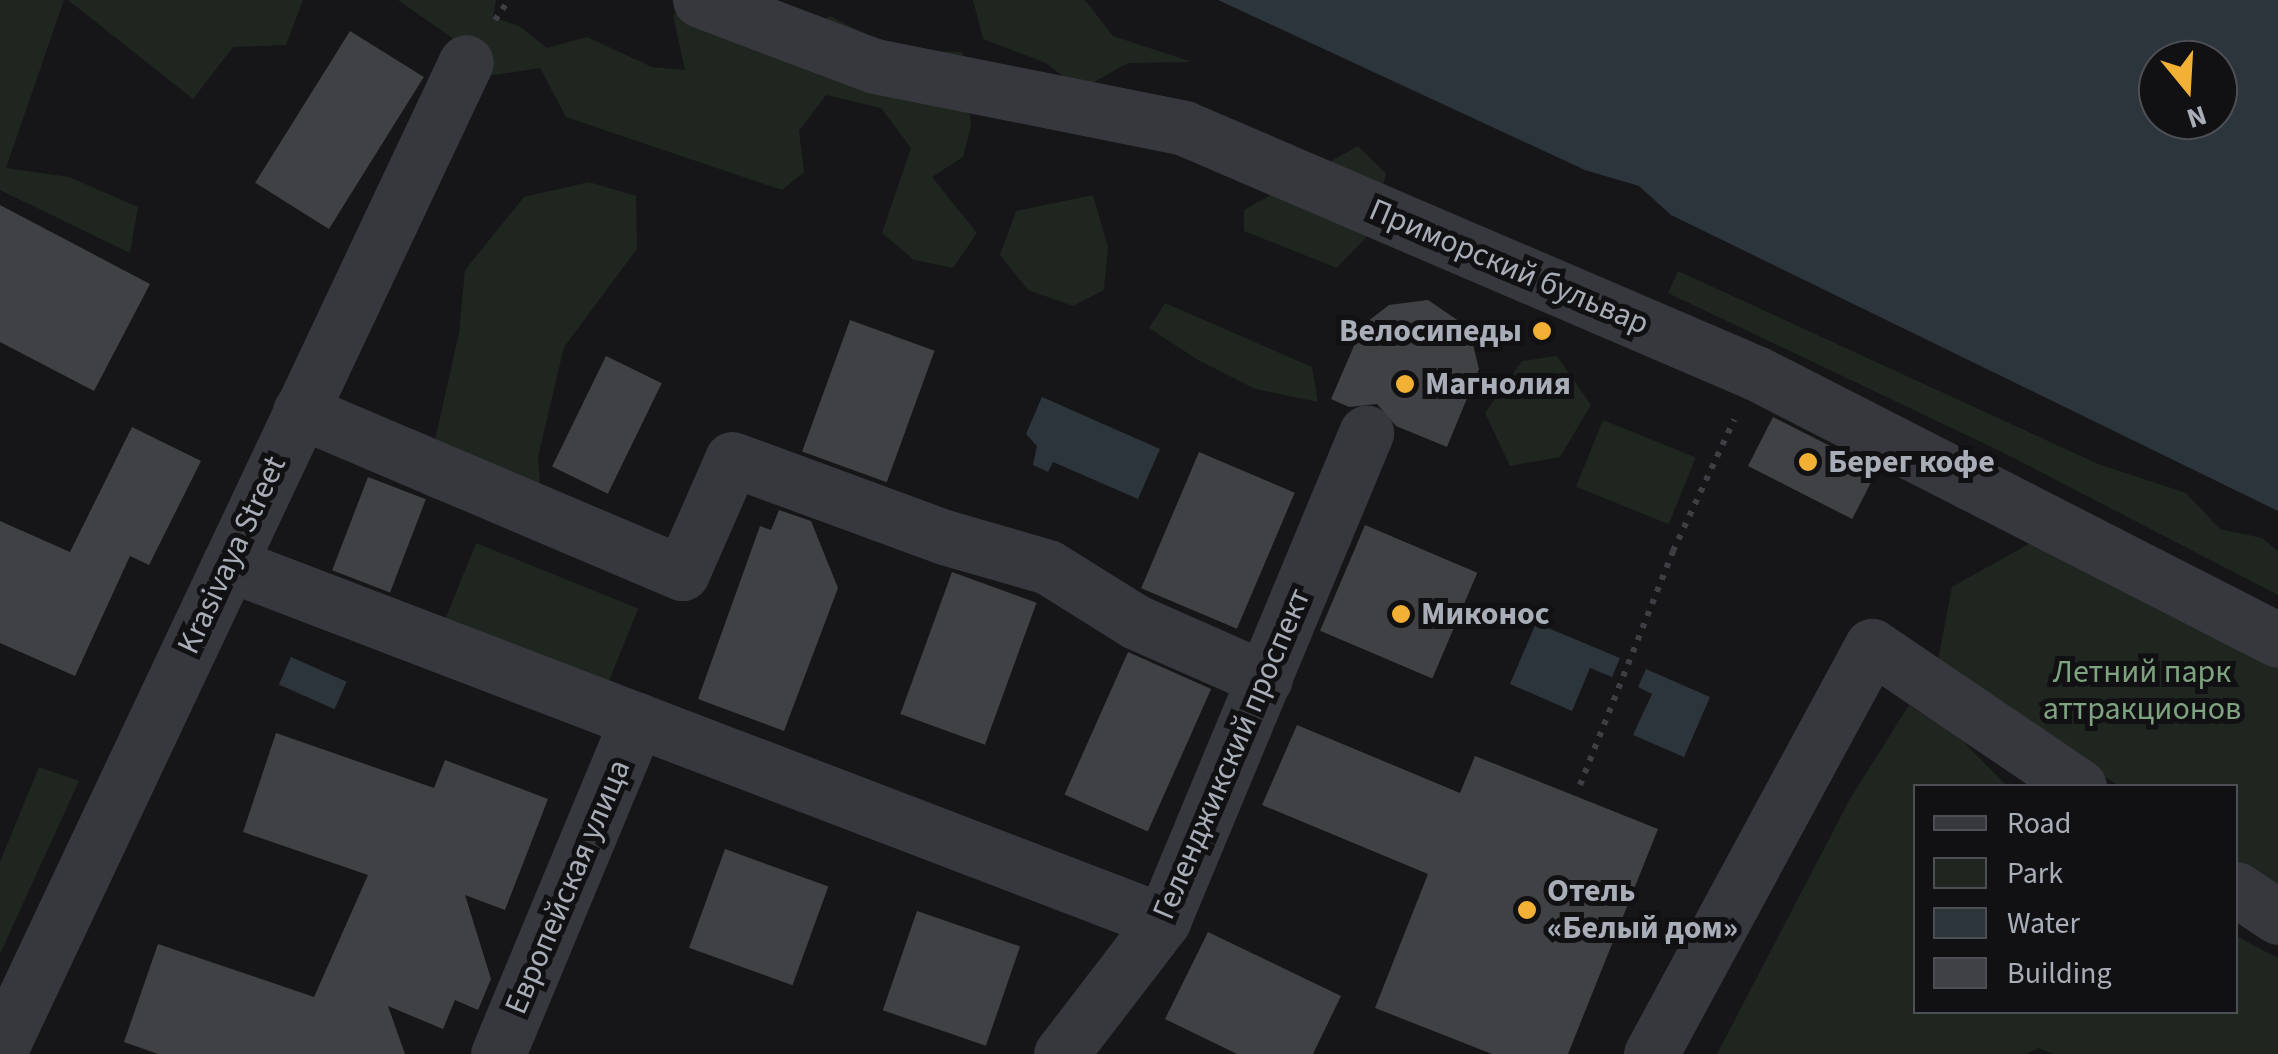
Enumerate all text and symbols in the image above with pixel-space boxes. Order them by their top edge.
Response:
north arrow [2138,40,2238,140]
text: N [2182,95,2212,139]
street label: Приморский бульвар [1364,191,1654,343]
place label: Велосипеды [1339,312,1522,350]
marker: Велосипеды [1531,320,1553,342]
place label: Магнолия [1425,365,1571,403]
marker: Магнолия [1394,373,1416,395]
place label: Берег кофе [1828,443,1995,481]
street label: Krasivaya Street [169,450,295,660]
marker: Берег кофе [1797,451,1819,473]
street label: Геленджикский проспект [1145,583,1319,925]
place label: Миконос [1421,595,1550,633]
marker: Миконос [1390,603,1412,625]
park label: Летний парк аттракционов [2043,654,2241,729]
street label: Европейская улица [497,754,639,1020]
legend [1913,784,2238,1014]
text: Road [2007,802,2071,845]
text: Park [2007,852,2063,895]
place label: Отель «Белый дом» [1547,873,1738,948]
marker: Отель «Белый дом» [1516,899,1538,921]
text: Water [2007,902,2080,945]
text: Building [2007,952,2112,995]

